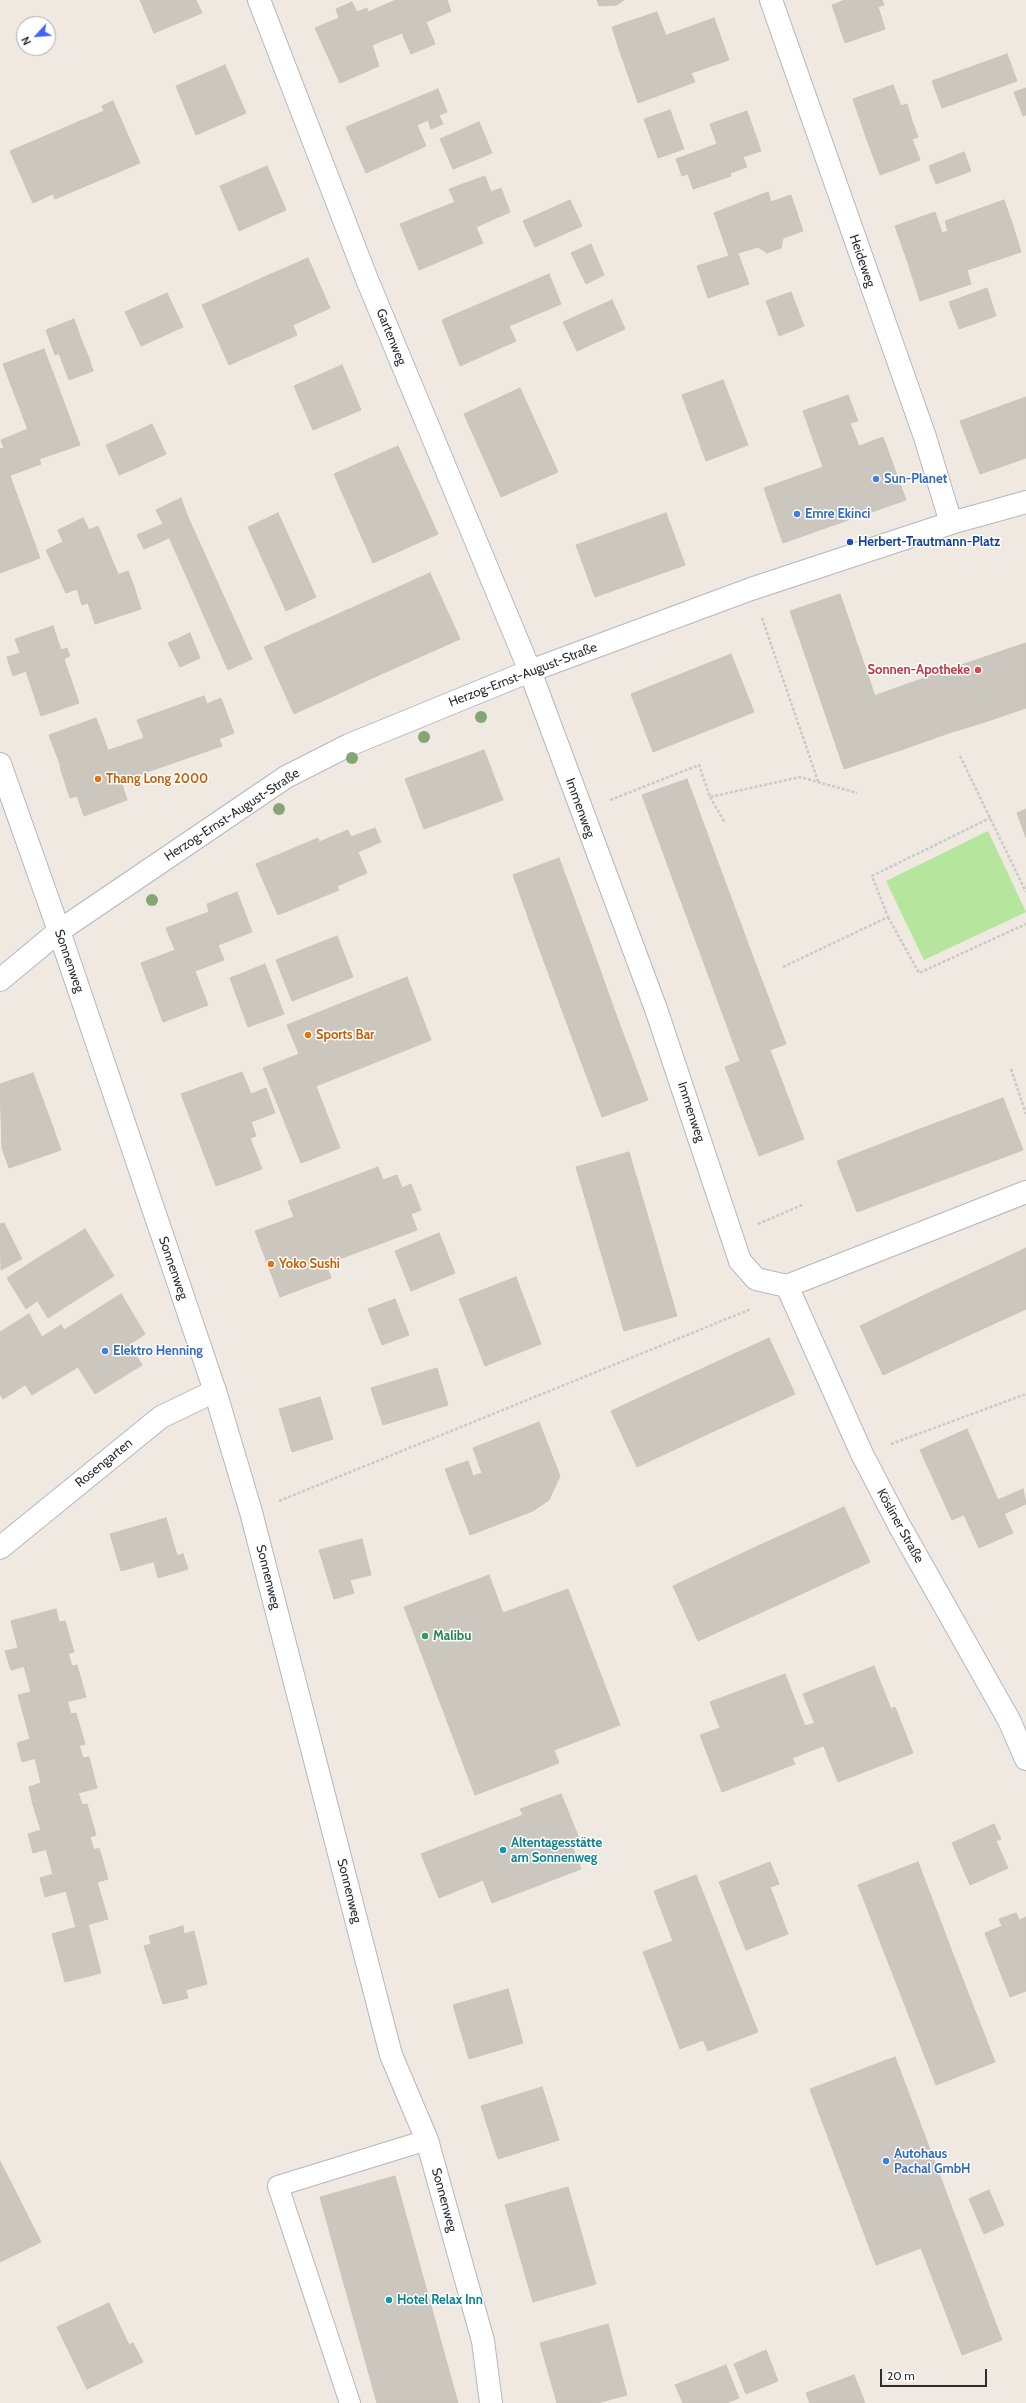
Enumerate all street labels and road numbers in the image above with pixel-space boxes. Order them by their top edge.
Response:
street label: Heideweg [846,233,878,289]
street label: Gartenweg [373,306,409,368]
street label: Herzog-Ernst-August-Straße [447,639,599,711]
street label: Herzog-Ernst-August-Straße [162,765,302,865]
street label: Immenweg [562,776,598,840]
street label: Sonnenweg [51,927,87,995]
street label: Immenweg [674,1080,708,1144]
street label: Sonnenweg [155,1234,191,1302]
street label: Rosengarten [72,1435,136,1491]
street label: Kösliner Straße [873,1486,927,1566]
street label: Sonnenweg [252,1543,284,1611]
street label: Sonnenweg [333,1857,365,1925]
street label: Sonnenweg [428,2166,460,2234]

